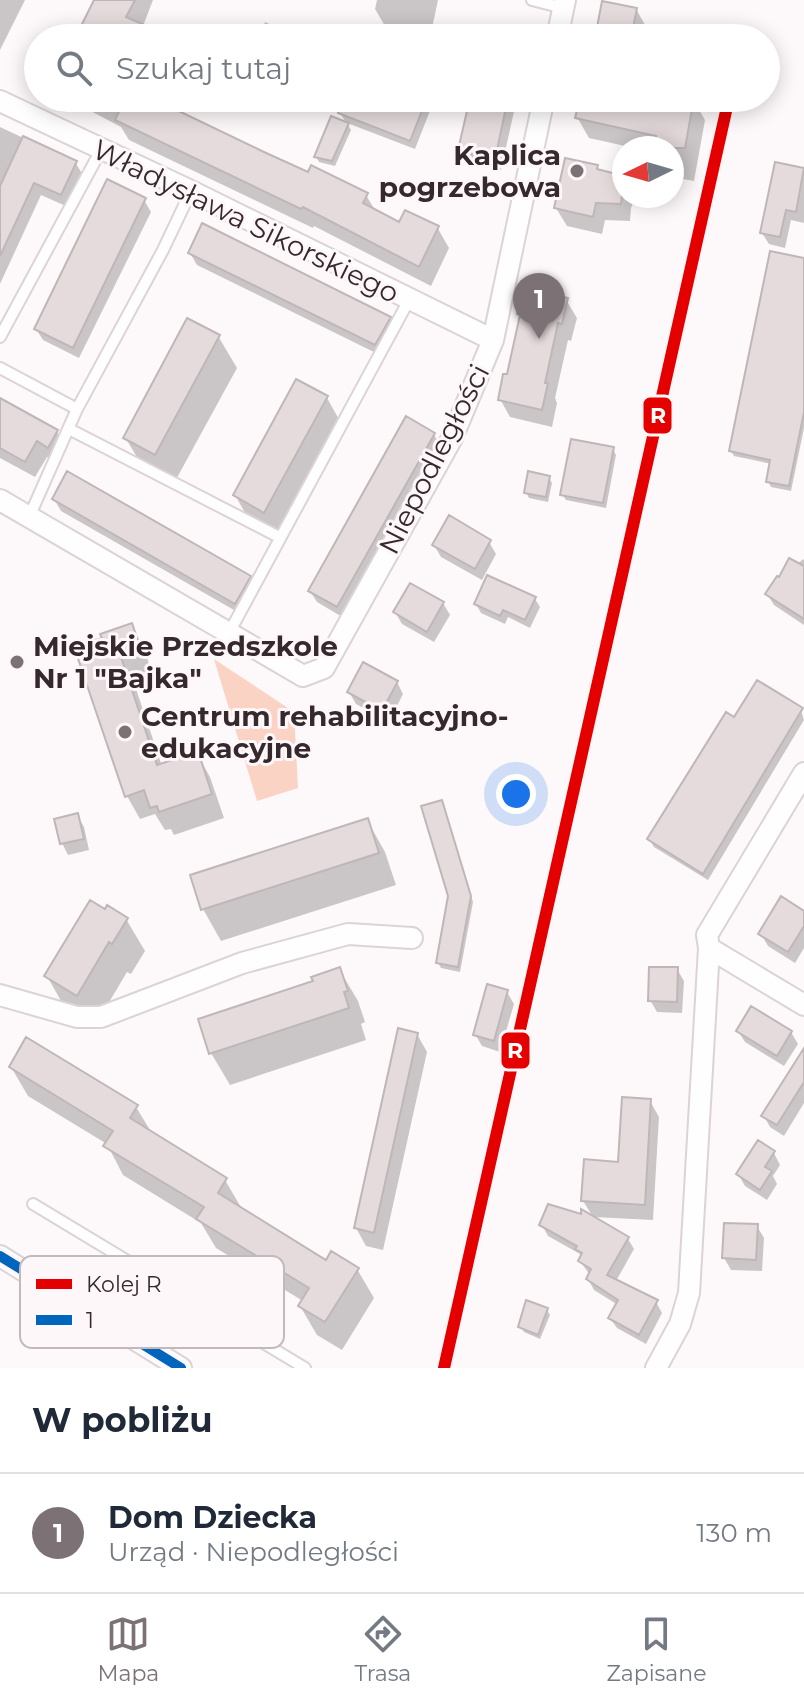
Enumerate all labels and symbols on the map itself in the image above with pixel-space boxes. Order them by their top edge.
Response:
street label: Władysława Sikorskiego [87,132,405,310]
north arrow [612,136,684,208]
place label: Kaplica pogrzebowa [379,138,561,204]
marker: Kaplica pogrzebowa [568,162,586,180]
pin: 1 [513,273,565,339]
street label: Niepodległości [372,358,496,560]
line badge: R [642,396,673,435]
text: R [650,402,666,429]
place label: Miejskie Przedszkole Nr 1 "Bajka" [33,629,338,695]
marker: Miejskie Przedszkole Nr 1 "Bajka" [8,653,26,671]
place label: Centrum rehabilitacyjno- edukacyjne [141,699,509,765]
marker: Centrum rehabilitacyjno- edukacyjne [116,723,134,741]
your location [496,774,536,814]
line badge: R [500,1031,531,1070]
text: R [507,1037,523,1064]
legend [20,1256,284,1348]
text: Kolej R [86,1271,162,1298]
text: 1 [86,1307,94,1334]

